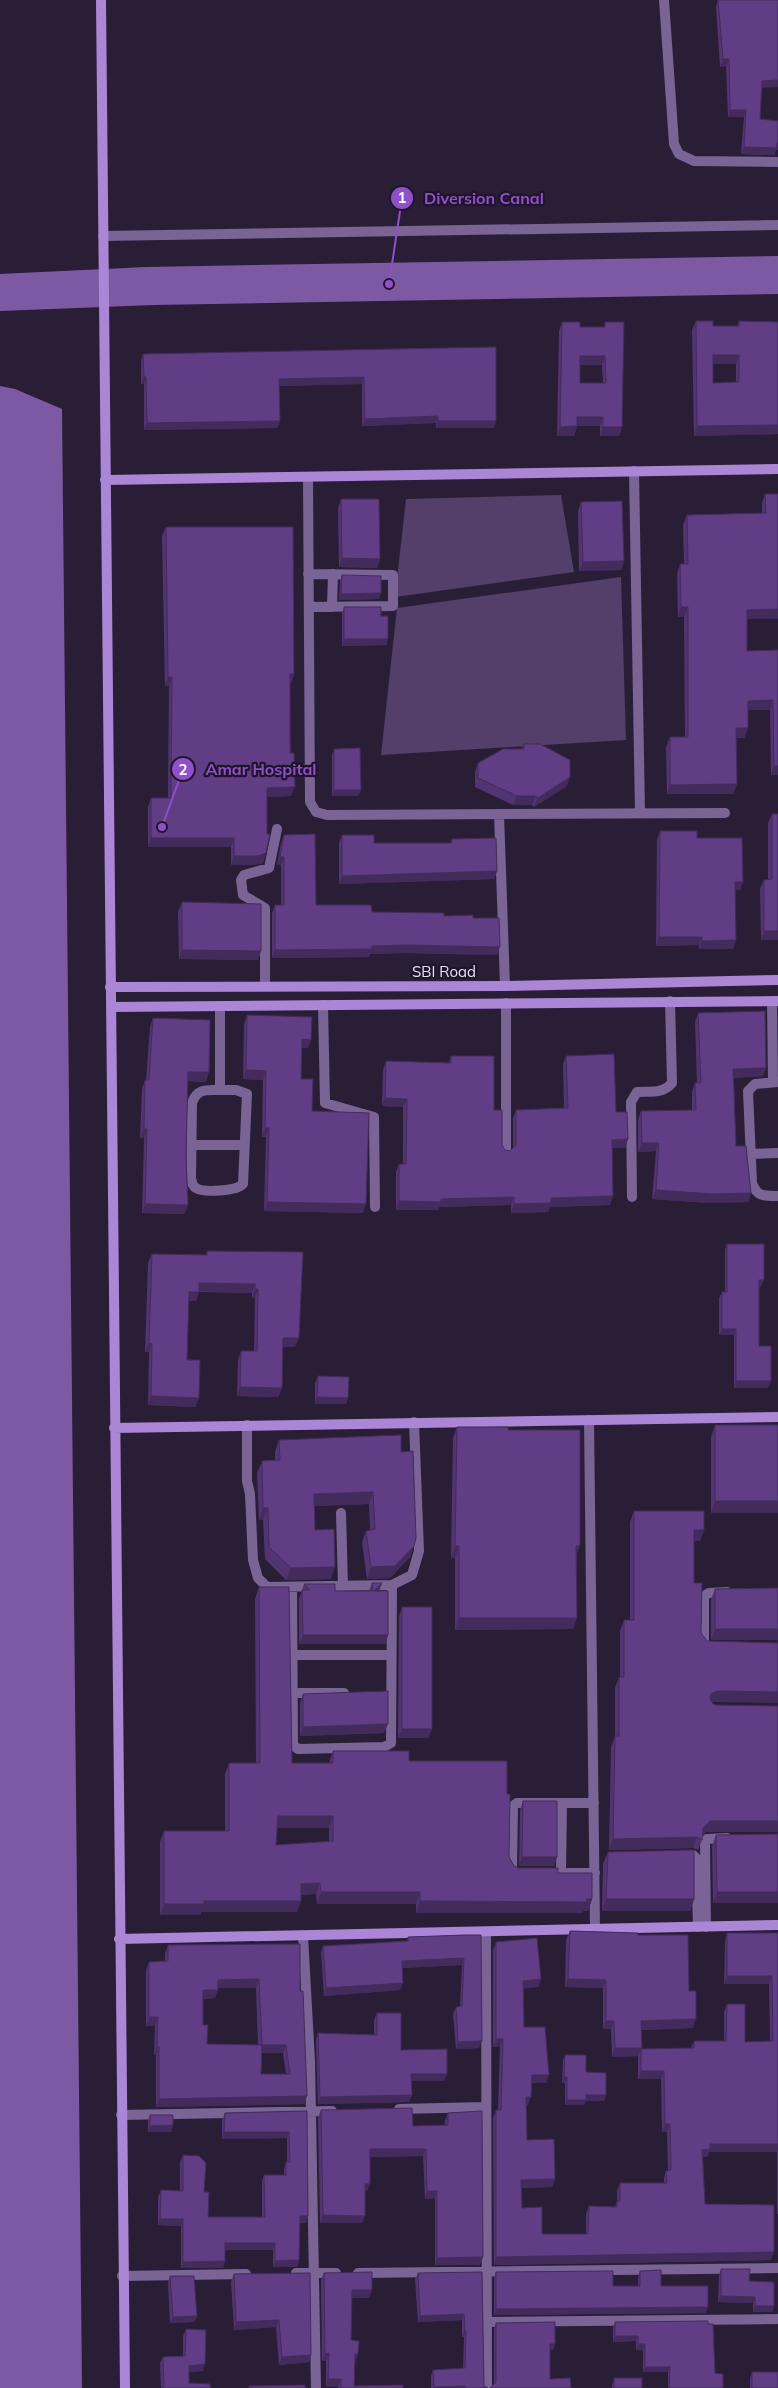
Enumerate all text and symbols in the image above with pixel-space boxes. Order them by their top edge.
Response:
callout: Diversion Canal [389,183,554,214]
text: 1 [397,188,407,207]
text: Diversion Canal [424,188,544,208]
callout: Amar Hospital [170,754,327,785]
text: Amar Hospital [205,759,317,779]
text: 2 [178,760,188,779]
street label: SBI Road [412,962,476,981]

